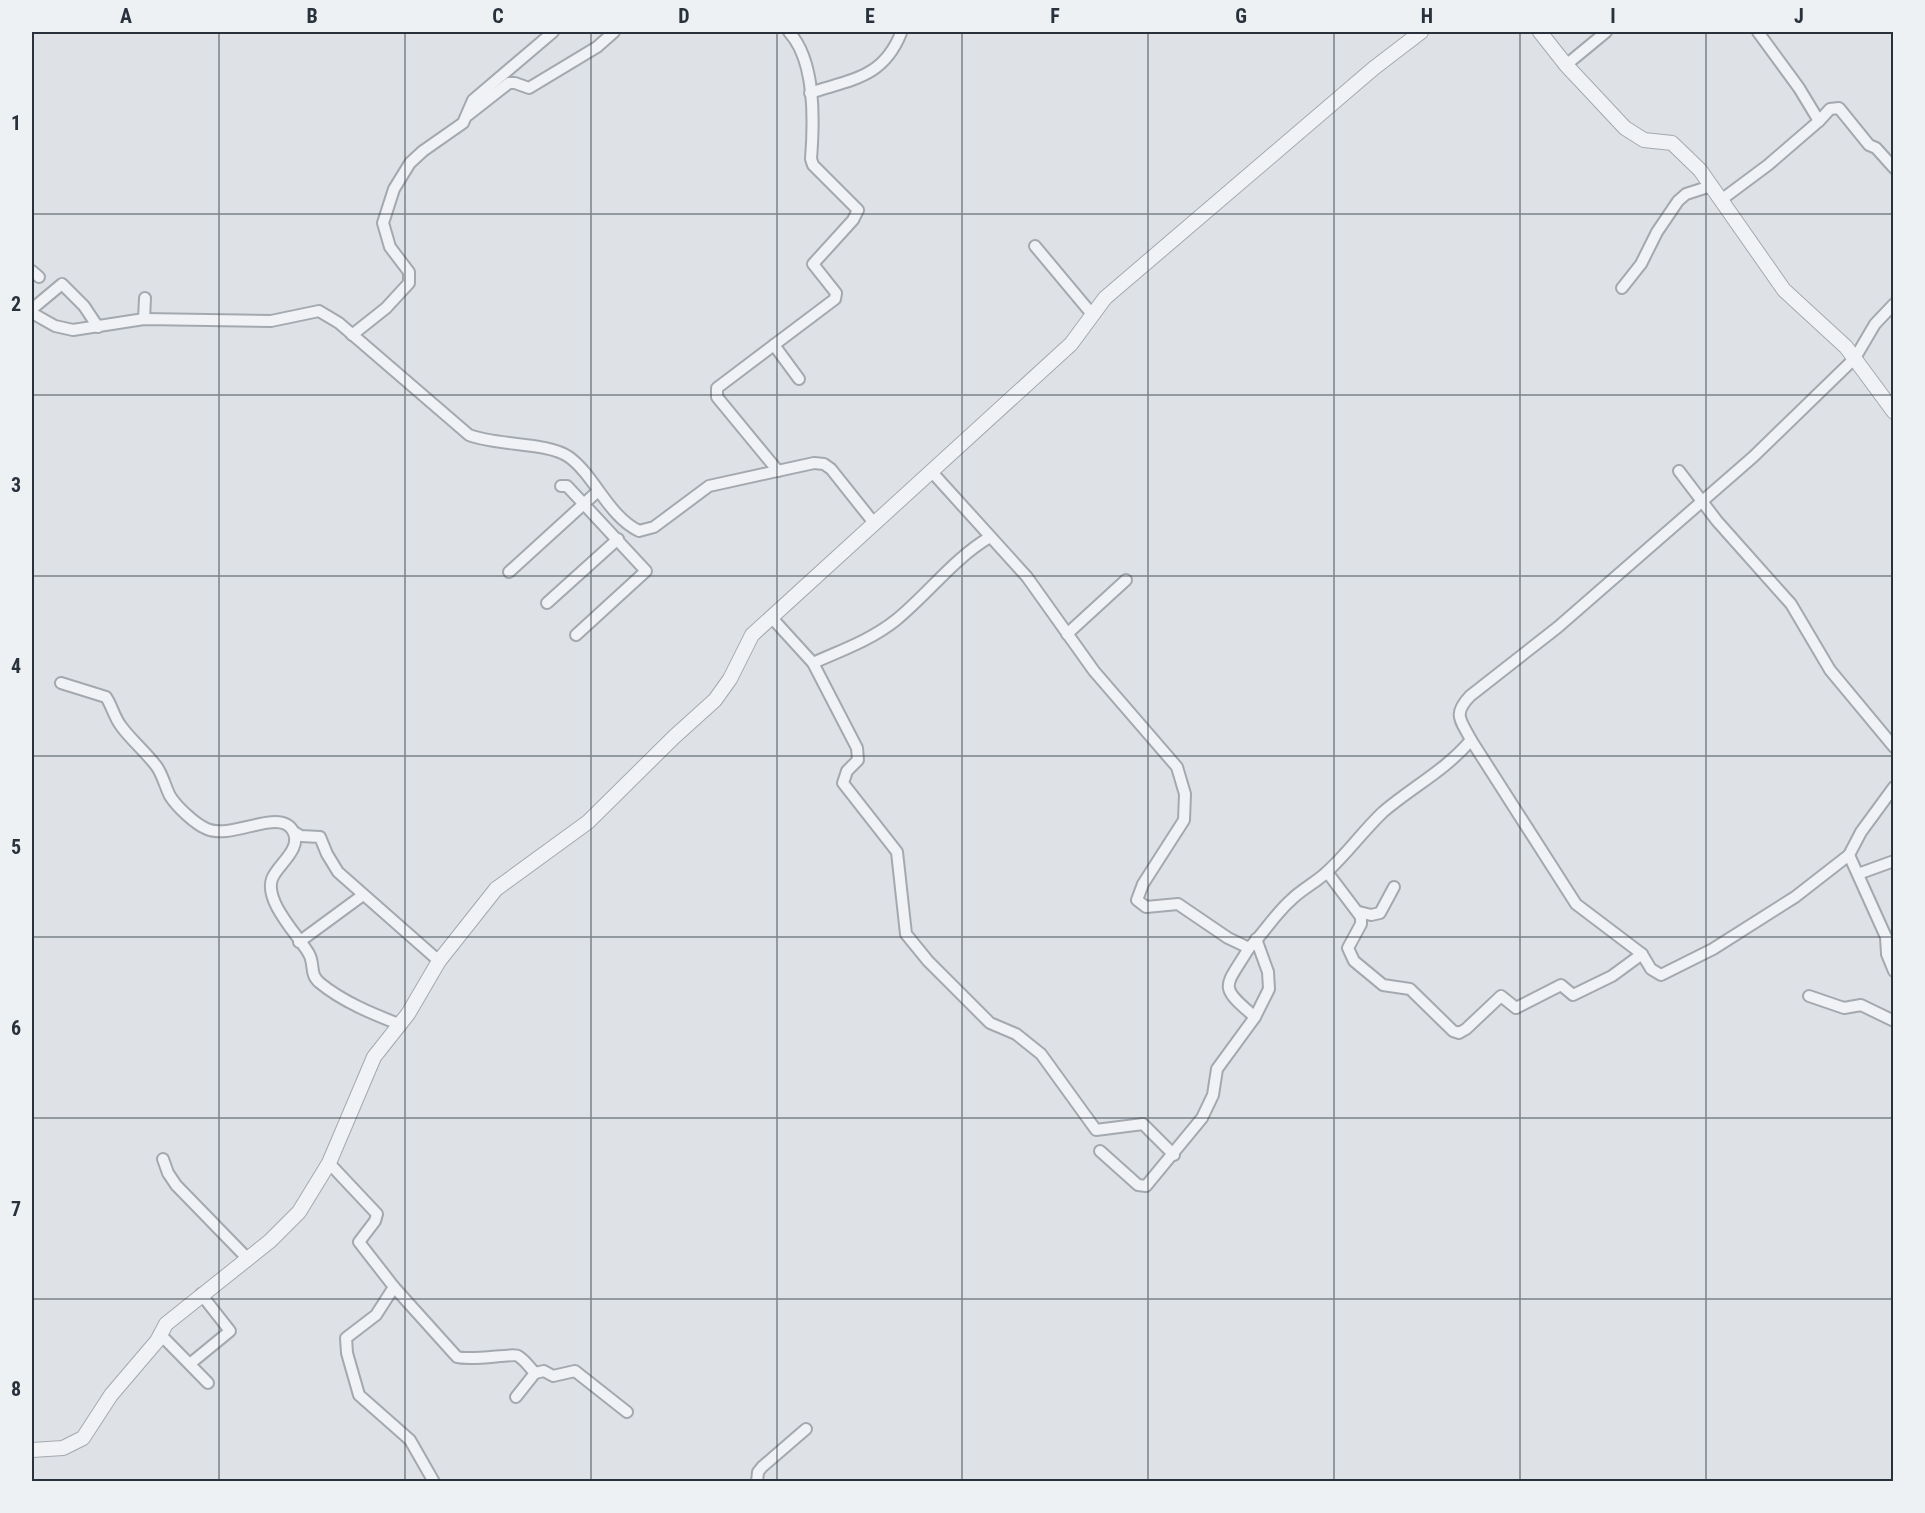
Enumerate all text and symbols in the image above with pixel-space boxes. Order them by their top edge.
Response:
text: A [120,4,132,28]
text: B [306,4,318,28]
text: C [492,4,504,28]
text: D [678,4,690,28]
text: E [865,4,875,28]
text: F [1050,4,1060,28]
text: G [1235,4,1247,28]
text: H [1421,4,1433,28]
text: I [1610,4,1616,28]
text: J [1794,4,1804,28]
text: 1 [11,111,21,135]
text: 2 [11,292,21,316]
text: 3 [11,473,21,497]
text: 4 [11,654,21,678]
text: 5 [11,835,21,859]
text: 6 [11,1016,21,1040]
text: 7 [11,1197,21,1221]
text: 8 [11,1377,21,1401]

